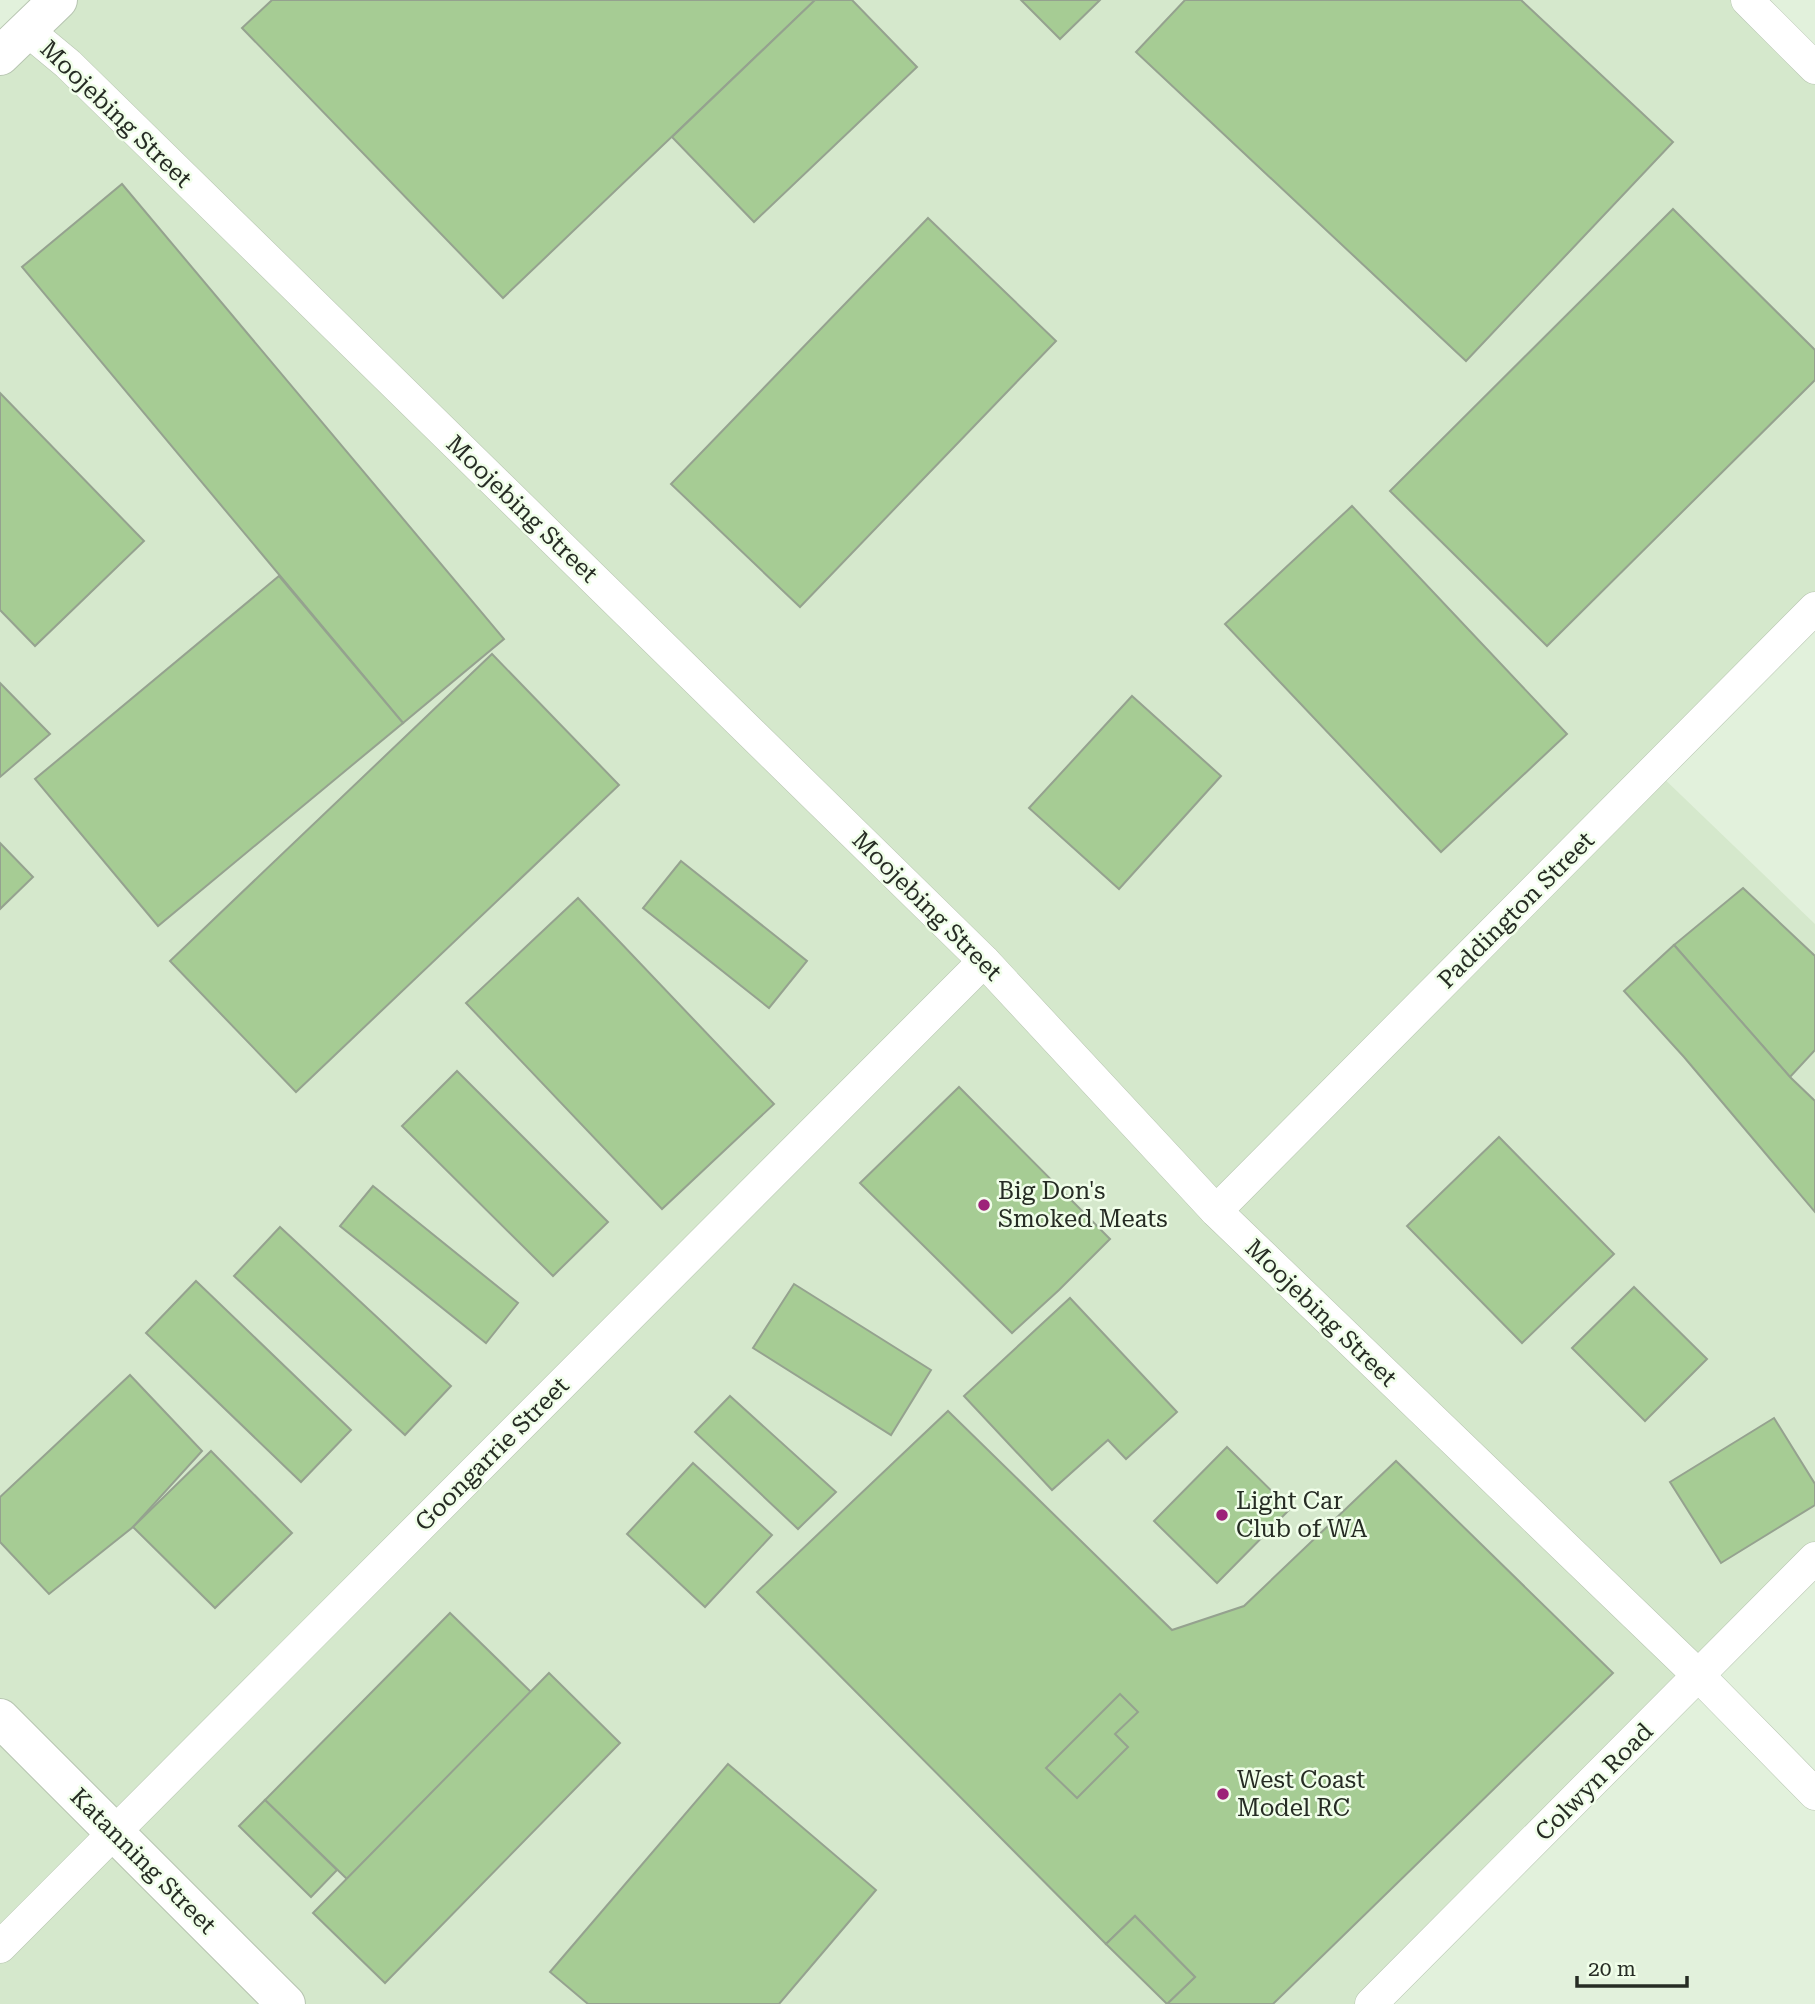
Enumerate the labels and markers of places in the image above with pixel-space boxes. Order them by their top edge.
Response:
place label: Big Don's Smoked Meats [998,1177,1168,1233]
marker: Big Don's Smoked Meats [976,1197,992,1213]
place label: Light Car Club of WA [1236,1487,1367,1543]
marker: Light Car Club of WA [1214,1507,1230,1523]
place label: West Coast Model RC [1237,1766,1365,1822]
marker: West Coast Model RC [1215,1786,1231,1802]

